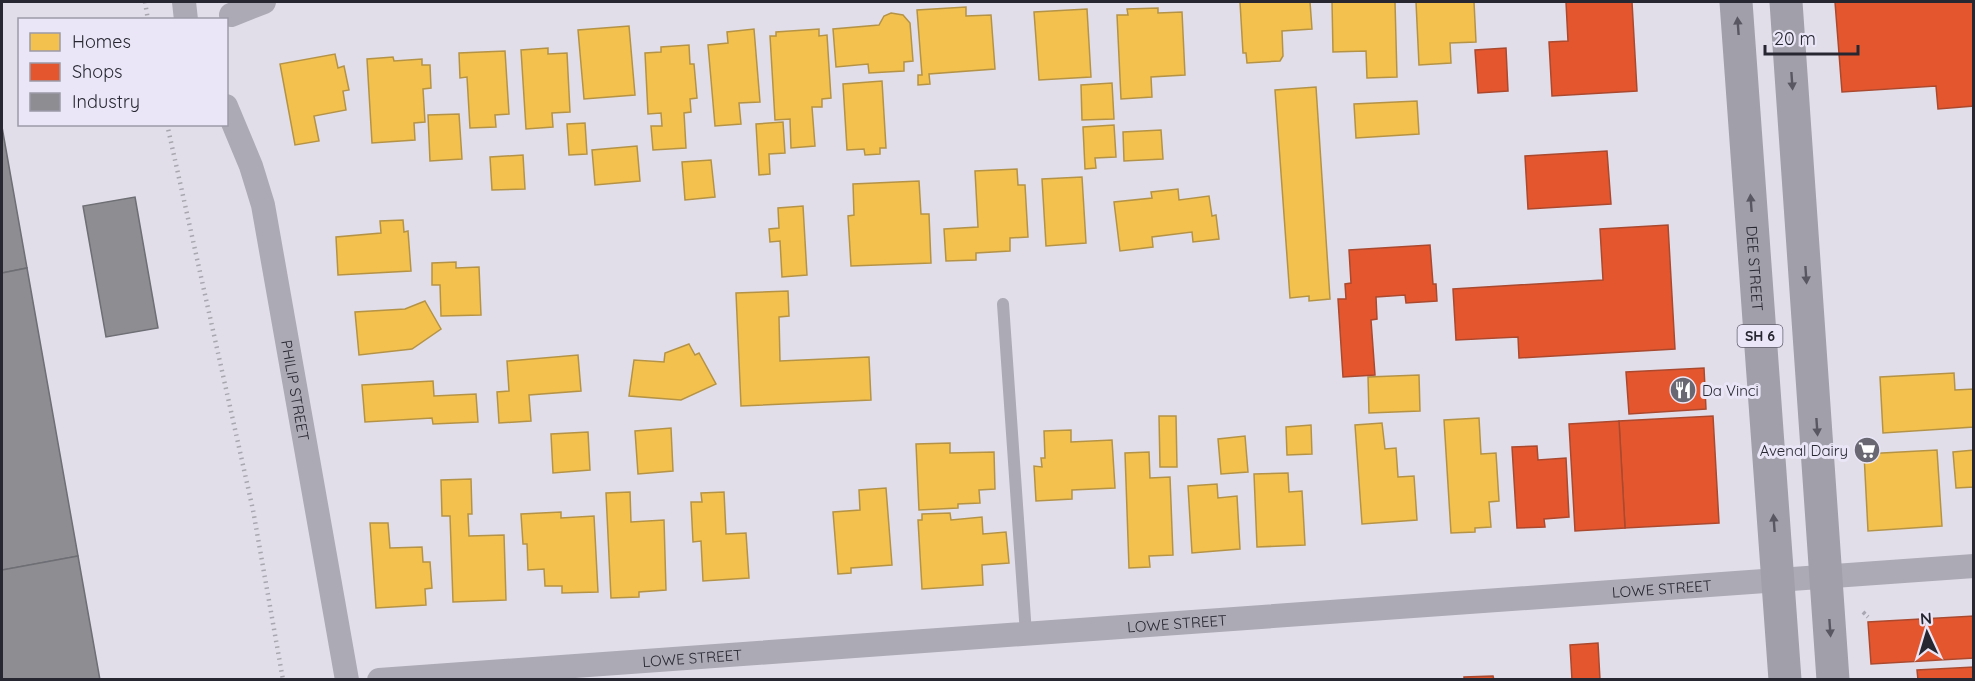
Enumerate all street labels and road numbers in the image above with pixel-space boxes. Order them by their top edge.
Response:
street label: DEE STREET [1743,225,1768,312]
road number: SH 6 [1738,325,1782,347]
street label: PHILIP STREET [278,338,314,442]
street label: LOWE STREET [1611,575,1712,601]
street label: LOWE STREET [1126,610,1228,636]
street label: LOWE STREET [642,645,743,671]

